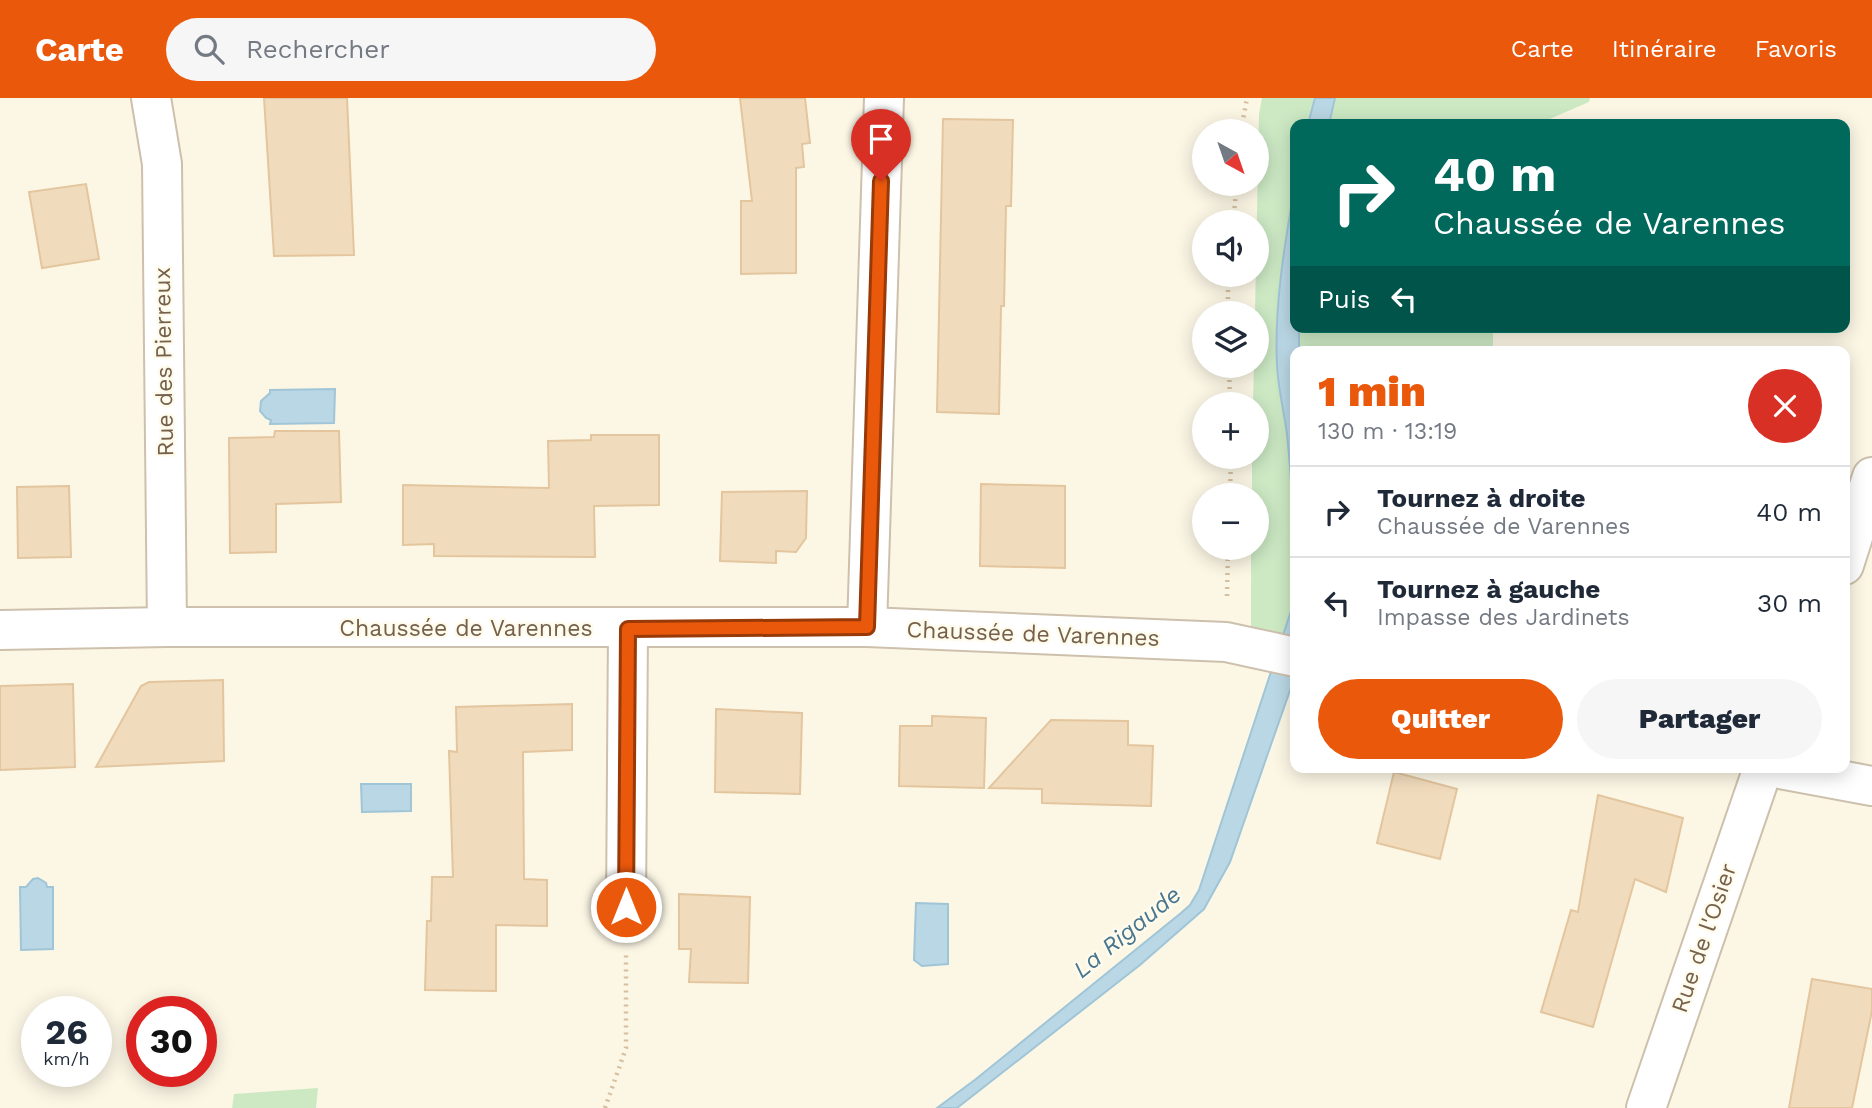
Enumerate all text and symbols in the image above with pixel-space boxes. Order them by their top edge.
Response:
search box [166,18,656,81]
text: Carte [35,30,124,69]
icon: search [190,30,228,68]
text: Rechercher [246,34,390,64]
text: Carte [1511,35,1574,63]
text: Itinéraire [1612,35,1717,63]
text: Favoris [1755,35,1837,63]
pin [851,109,911,181]
north arrow [1192,119,1269,196]
map controls [1192,119,1269,560]
icon: arrive [862,120,900,158]
text: 40 m [1433,145,1556,203]
icon: right [1318,147,1409,238]
text: Chaussée de Varennes [1433,204,1785,242]
button: sound [1192,210,1269,287]
street label: Rue des Pierreux [149,267,179,457]
icon: left [1385,280,1423,318]
text: Puis [1318,284,1371,314]
button: layers [1192,301,1269,378]
text: 1 min [1318,367,1426,416]
button: close [1748,369,1822,443]
button: + [1192,392,1269,469]
text: 130 m · 13:19 [1318,418,1457,445]
button: − [1192,483,1269,560]
text: Tournez à droite [1377,483,1586,513]
icon: right [1318,493,1356,531]
text: 40 m [1756,497,1822,527]
text: Chaussée de Varennes [1377,513,1630,540]
text: Tournez à gauche [1377,574,1600,604]
icon: left [1318,584,1356,622]
text: 30 m [1757,588,1822,618]
text: Impasse des Jardinets [1377,604,1630,631]
street label: Chaussée de Varennes [339,615,593,642]
street label: Chaussée de Varennes [906,616,1160,652]
button: Quitter [1318,679,1563,759]
button: Partager [1577,679,1822,759]
street label: Rue de l'Osier [1666,860,1742,1016]
position arrow [589,870,663,944]
water label: La Rigaude [1068,880,1186,984]
speed limit sign: 30 [126,996,217,1087]
text: 26 [45,1011,88,1053]
text: km/h [43,1048,90,1069]

